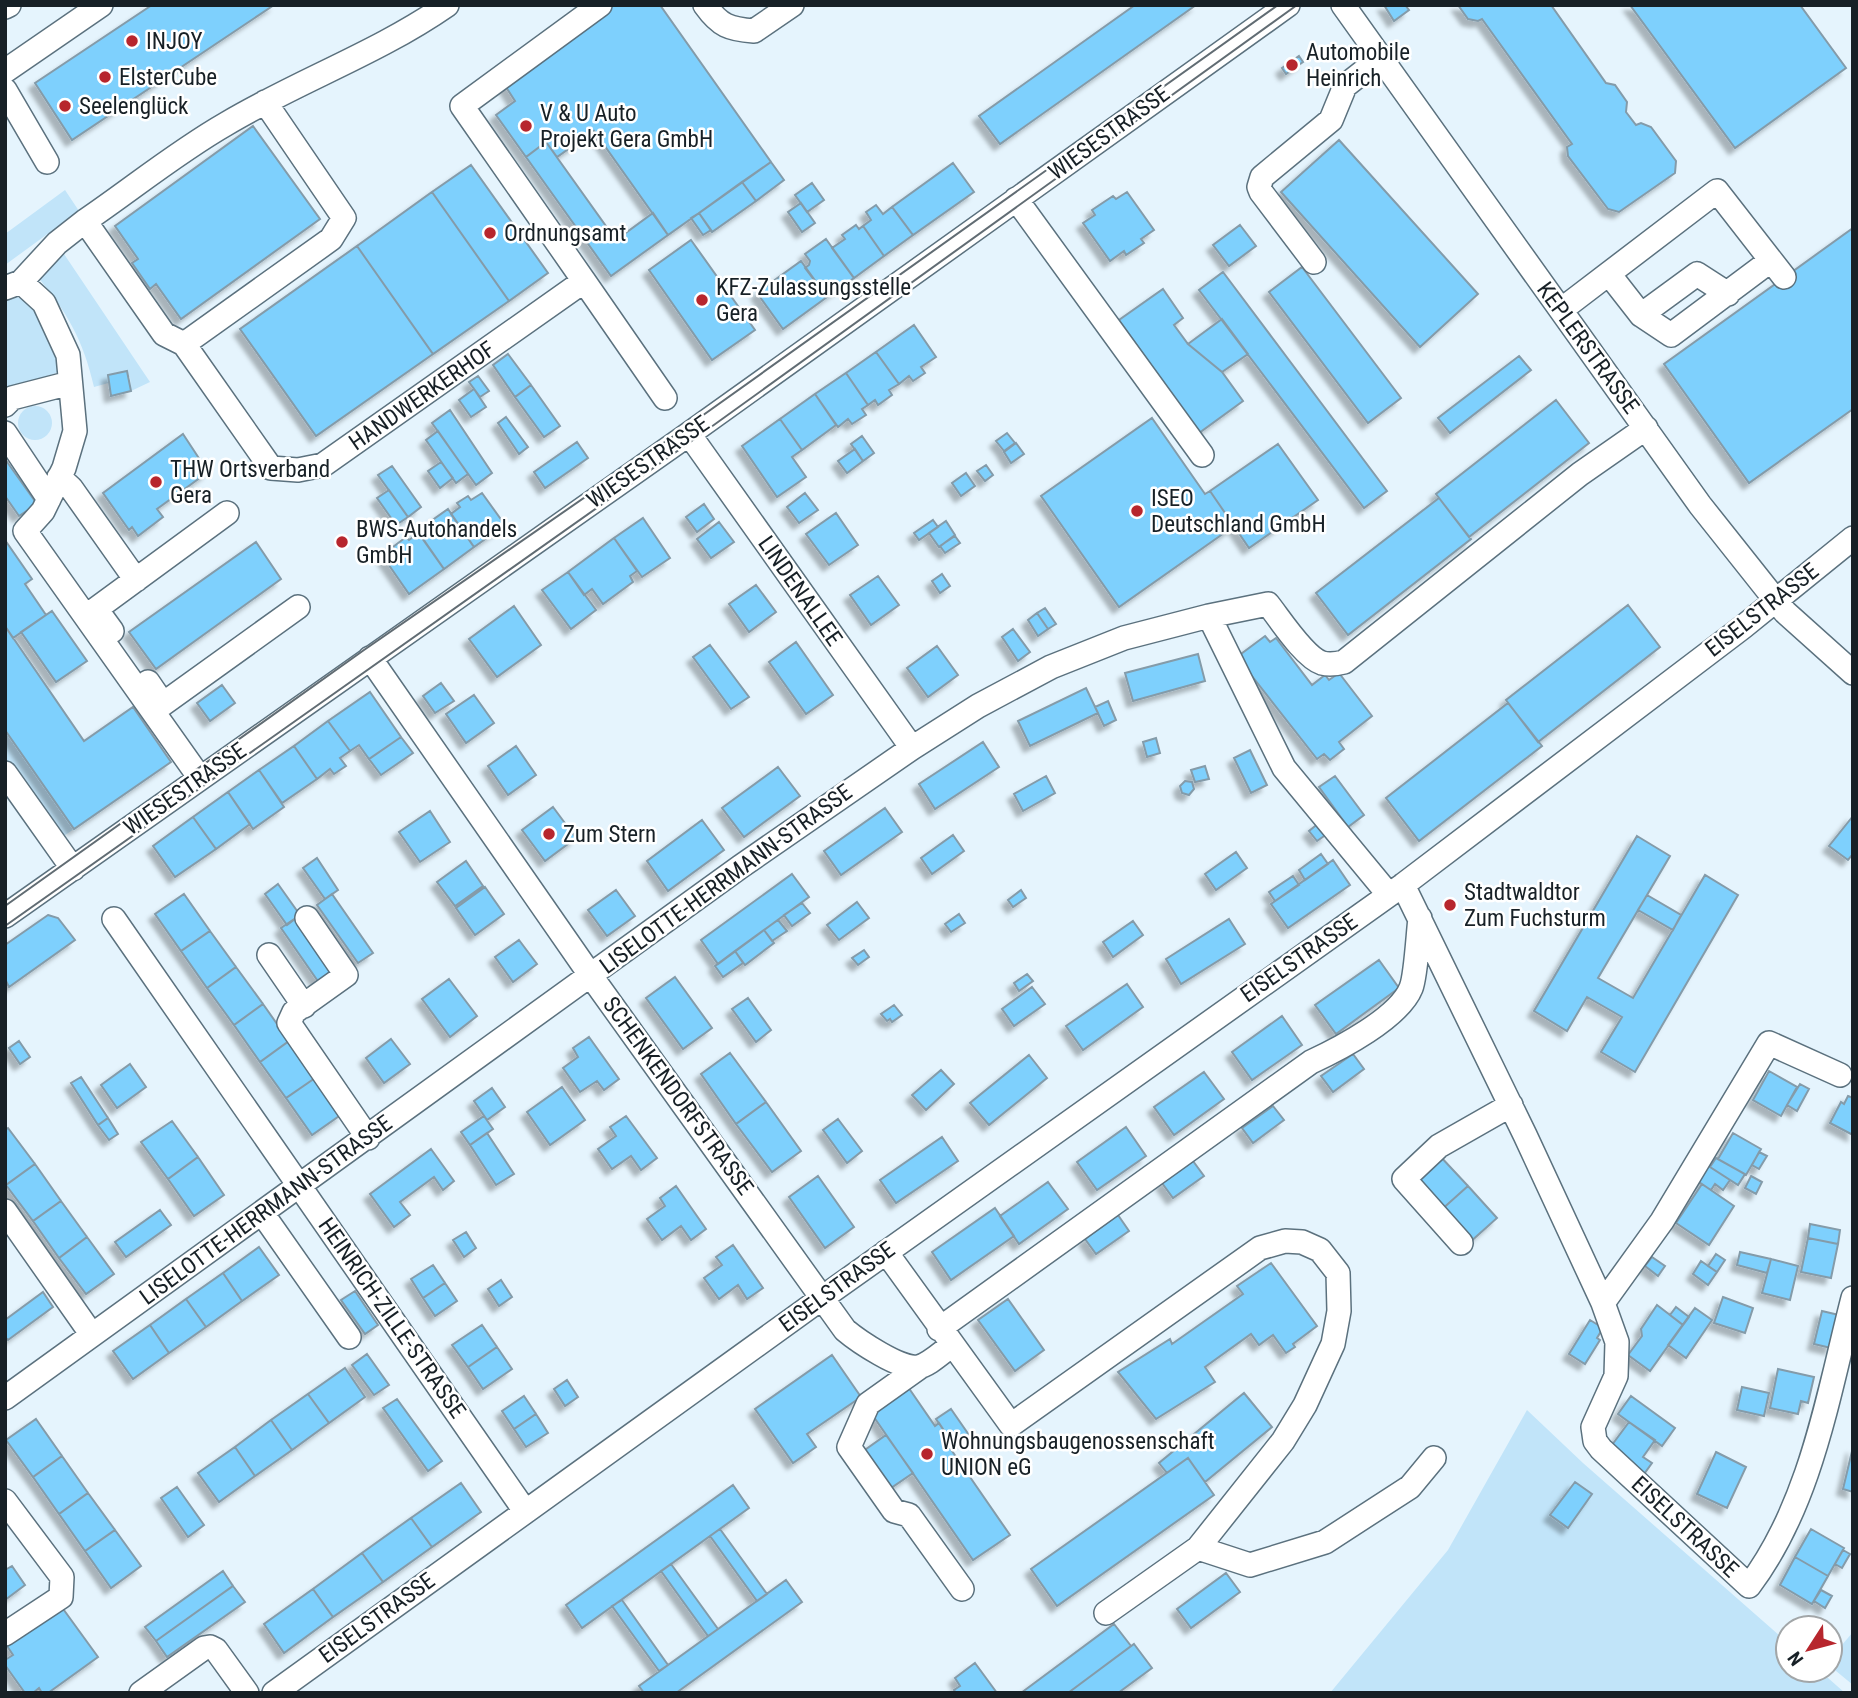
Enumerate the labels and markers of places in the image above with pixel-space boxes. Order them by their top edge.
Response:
place label: INJOY [146,28,203,55]
marker: INJOY [124,33,140,49]
place label: Automobile Heinrich [1306,39,1410,92]
marker: Automobile Heinrich [1284,57,1300,73]
place label: ElsterCube [119,64,217,91]
marker: ElsterCube [97,69,113,85]
place label: Seelenglück [79,93,189,120]
marker: Seelenglück [57,98,73,114]
place label: V & U Auto Projekt Gera GmbH [540,100,713,153]
marker: V & U Auto Projekt Gera GmbH [518,118,534,134]
place label: Ordnungsamt [504,220,626,247]
marker: Ordnungsamt [482,225,498,241]
place label: KFZ-Zulassungsstelle Gera [716,274,911,327]
marker: KFZ-Zulassungsstelle Gera [694,292,710,308]
place label: THW Ortsverband Gera [170,456,330,509]
marker: THW Ortsverband Gera [148,474,164,490]
place label: ISEO Deutschland GmbH [1151,485,1326,538]
marker: ISEO Deutschland GmbH [1129,503,1145,519]
place label: BWS-Autohandels GmbH [356,516,517,569]
marker: BWS-Autohandels GmbH [334,534,350,550]
place label: Zum Stern [563,821,656,848]
marker: Zum Stern [541,826,557,842]
place label: Stadtwaldtor Zum Fuchsturm [1464,879,1606,932]
marker: Stadtwaldtor Zum Fuchsturm [1442,897,1458,913]
place label: Wohnungsbaugenossenschaft UNION eG [941,1428,1215,1481]
marker: Wohnungsbaugenossenschaft UNION eG [919,1446,935,1462]

